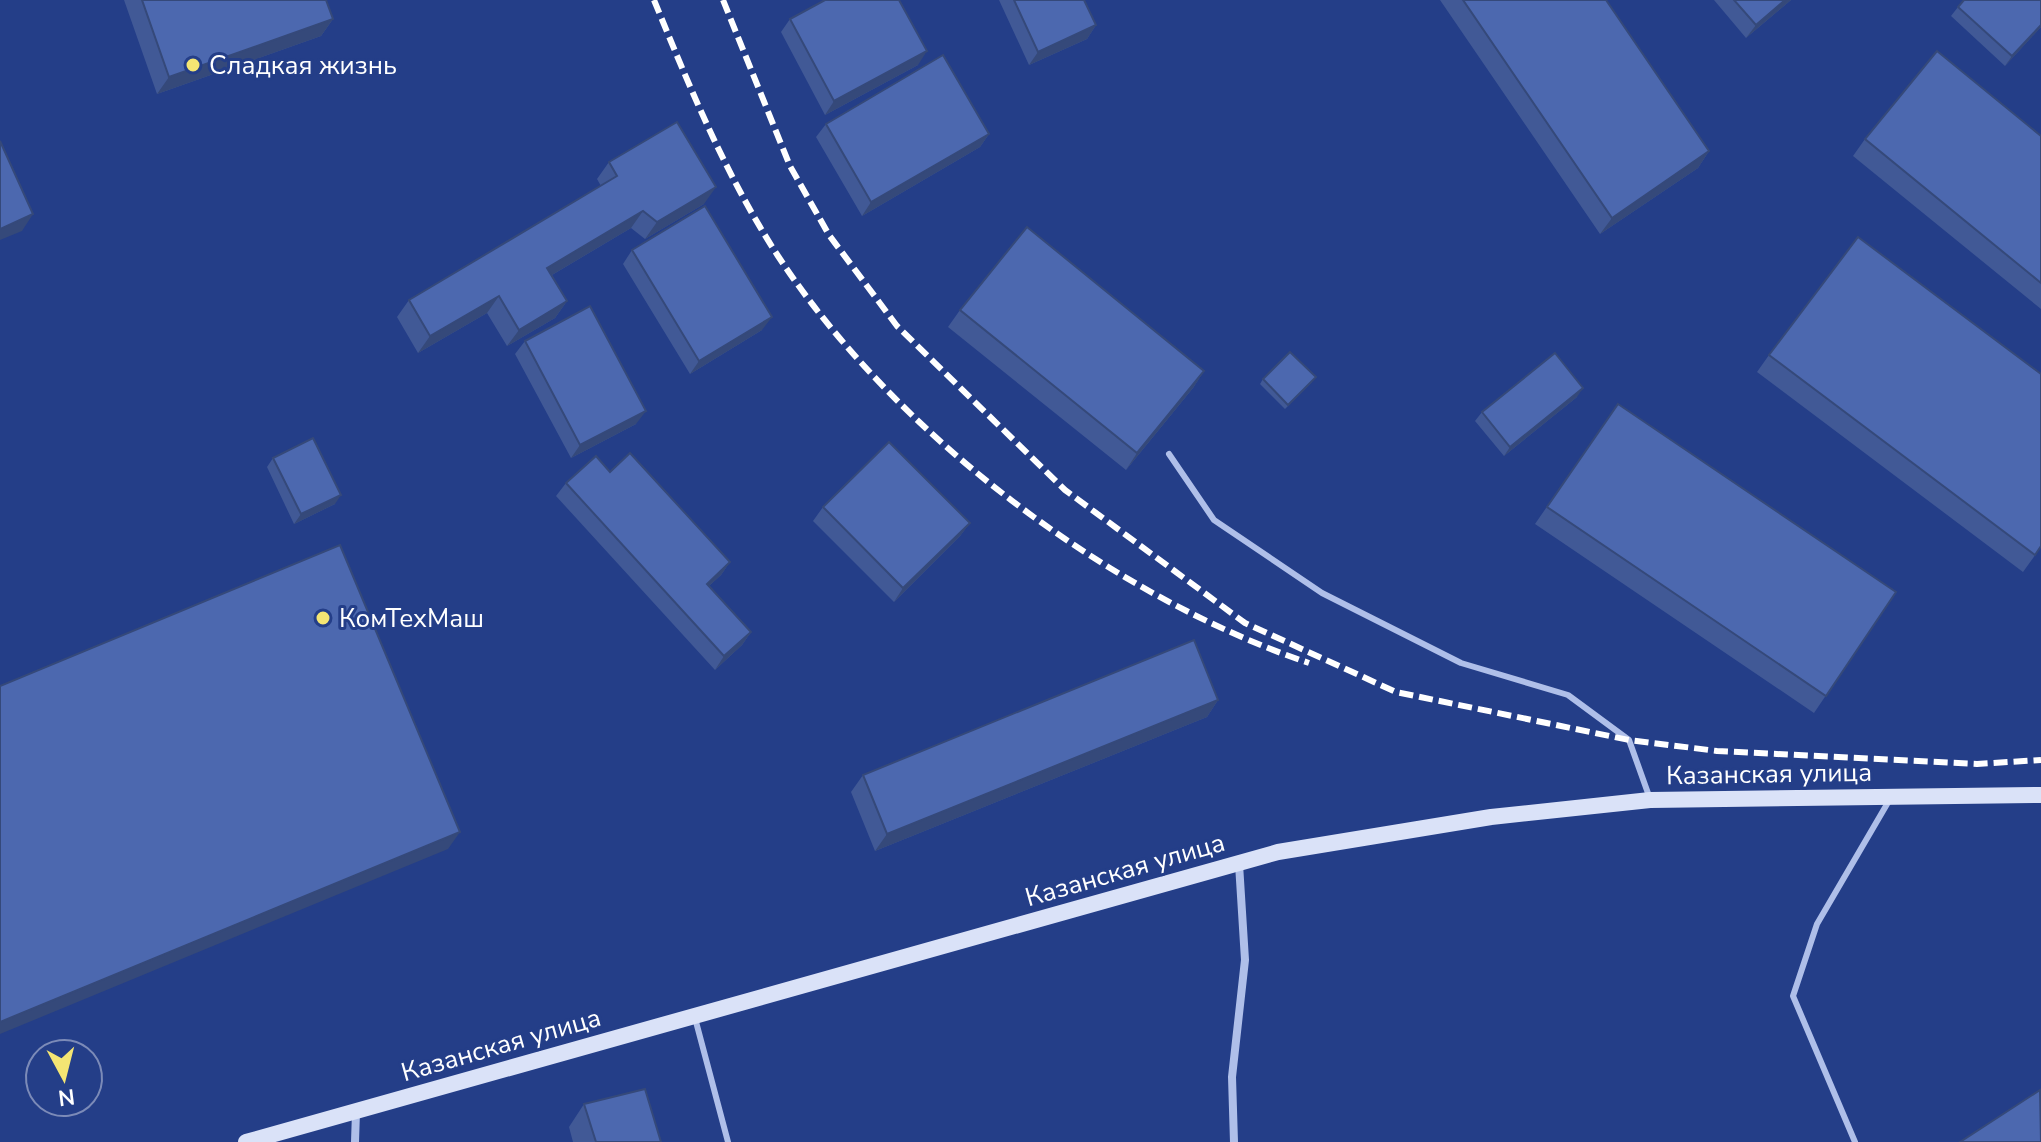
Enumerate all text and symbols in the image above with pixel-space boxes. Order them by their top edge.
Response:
place label: Сладкая жизнь [209,48,397,83]
marker: Сладкая жизнь [184,56,202,74]
place label: КомТехМаш [339,601,484,636]
marker: КомТехМаш [314,609,332,627]
street label: Казанская улица [1666,755,1872,793]
street label: Казанская улица [1021,825,1229,915]
street label: Казанская улица [397,1000,605,1090]
north arrow [24,1038,104,1118]
text: N [56,1081,76,1113]

